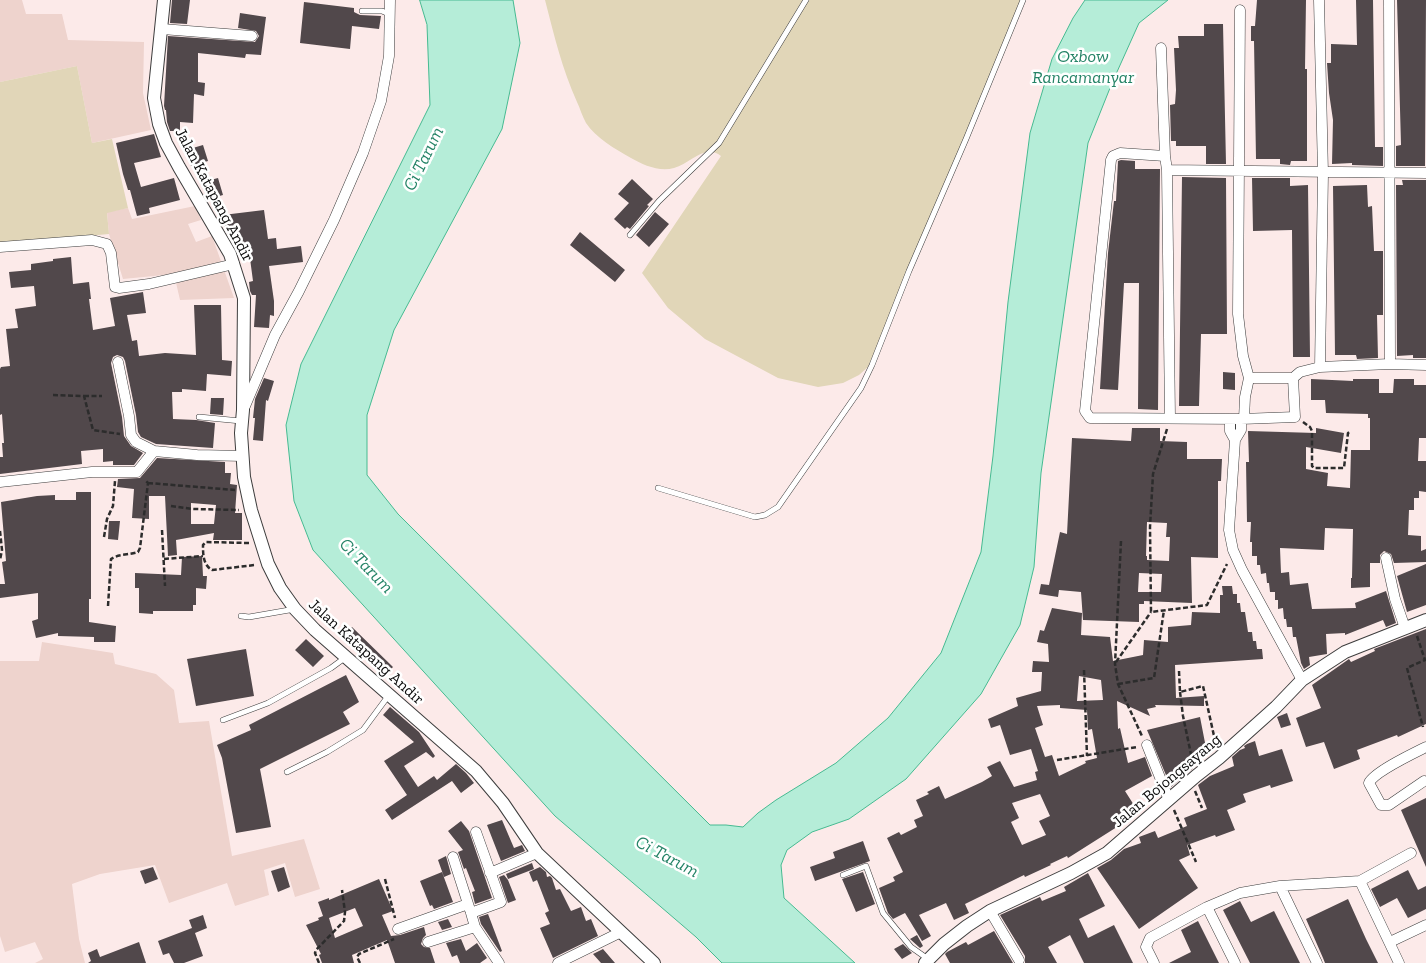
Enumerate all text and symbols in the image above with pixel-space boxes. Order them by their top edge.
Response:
water label: Oxbow Rancamanyar [1032,46,1134,88]
water label: Ci Tarum [399,123,449,195]
street label: Jalan Katapang Andir [171,125,257,265]
water label: Ci Tarum [334,534,398,598]
street label: Jalan Katapang Andir [304,595,428,709]
street label: Jalan Bojongsayang [1109,730,1225,832]
water label: Ci Tarum [632,831,702,883]

